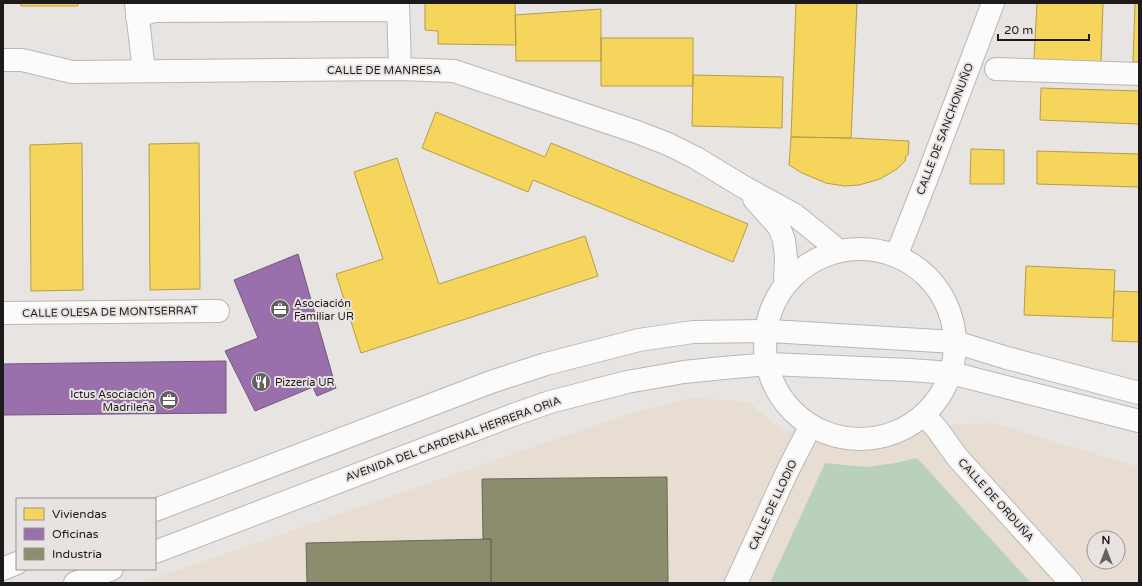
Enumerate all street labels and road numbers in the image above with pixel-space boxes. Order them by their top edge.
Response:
street label: CALLE DE SANCHONUÑO [914,61,976,197]
street label: CALLE DE MANRESA [327,64,441,77]
street label: CALLE OLESA DE MONTSERRAT [22,304,198,320]
street label: AVENIDA DEL CARDENAL HERRERA ORIA [344,394,562,484]
street label: CALLE DE ORDUÑA [955,456,1037,544]
street label: CALLE DE LLODIO [746,458,800,552]

